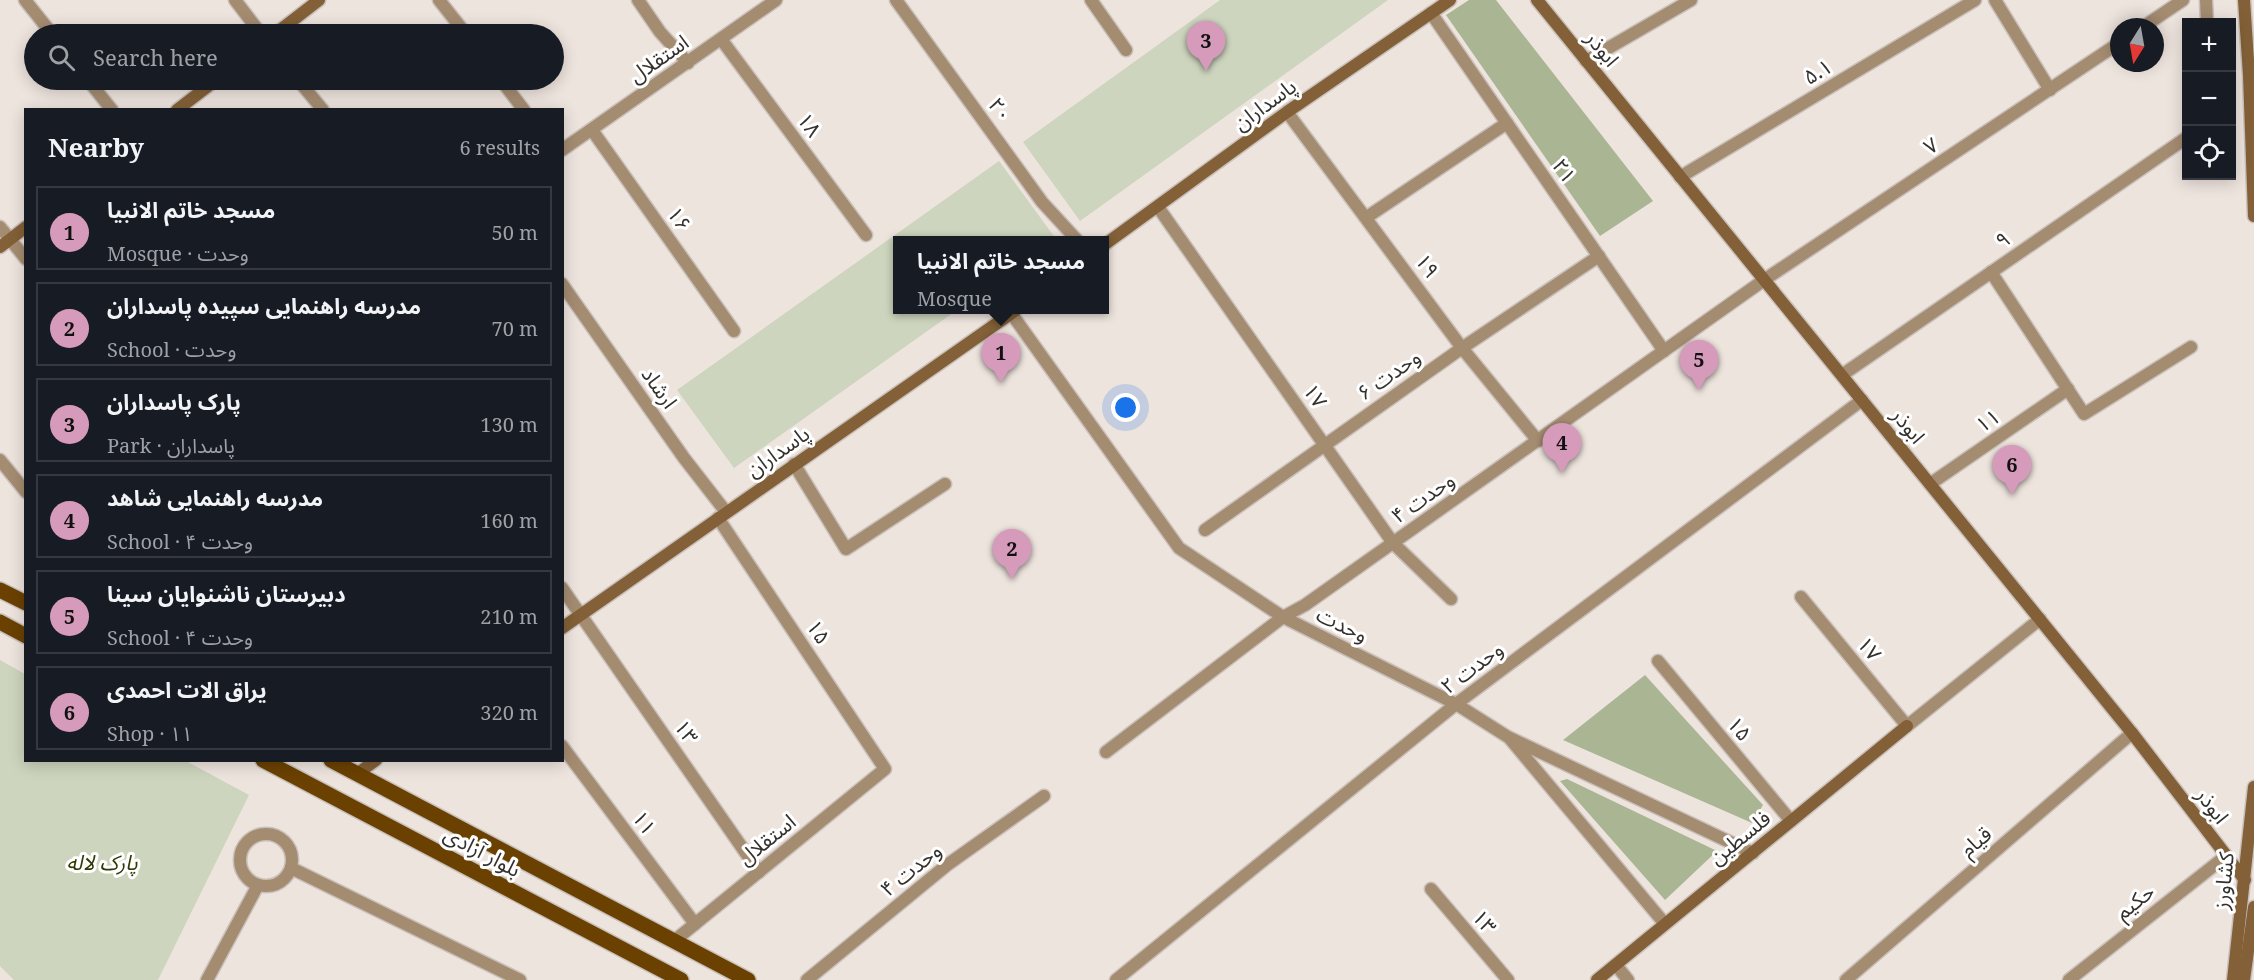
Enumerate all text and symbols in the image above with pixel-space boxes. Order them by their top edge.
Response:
north arrow [2110,18,2164,72]
map controls [2182,18,2236,180]
button: + [2182,18,2236,72]
pin: 3 [1186,22,1226,71]
search box [24,24,564,90]
street label: ابوذر [1579,24,1626,72]
street label: استقلال [623,28,694,89]
icon: search [45,41,78,74]
text: Search here [93,42,218,72]
street label: ۵.۱ [1798,52,1837,91]
street label: پاسداران [1227,72,1302,137]
button: − [2182,72,2236,126]
street label: ۲۰ [982,91,1019,127]
street label: ۱۸ [791,106,828,142]
button: locate [2182,126,2236,180]
text: Nearby [48,129,144,165]
street label: ۷ [1918,130,1943,160]
text: 6 results [460,134,540,161]
street label: ۲۱ [1546,153,1583,188]
text: مسجد خاتم الانبیا [107,194,275,224]
street label: ۱۶ [661,201,698,236]
text: 1 [64,219,75,246]
text: 50 m [492,219,538,246]
street label: ۹ [1989,224,2015,254]
popup [893,236,1109,314]
text: Mosque · وحدت [107,240,249,267]
text: مسجد خاتم الانبیا [917,245,1085,275]
street label: ۱۹ [1409,247,1446,283]
text: Mosque [917,285,992,312]
text: مدرسه راهنمایی سپیده پاسداران [107,290,421,320]
text: 2 [64,315,75,342]
text: 70 m [492,315,538,342]
pin: 1 [982,334,1020,383]
text: School · وحدت [107,336,236,363]
pin: 5 [1680,340,1718,390]
street label: وحدت ۶ [1351,342,1426,406]
street label: ارشاد [636,361,684,414]
street label: ۱۷ [1297,378,1334,413]
text: پارک پاسداران [107,386,241,416]
your location [1111,393,1140,422]
street label: ابوذر [1885,401,1932,449]
street label: ۱۱ [1970,402,2005,438]
text: 3 [64,411,75,438]
text: 130 m [480,411,538,438]
street label: پاسداران [740,419,815,483]
pin: 4 [1542,424,1582,473]
text: Park · پاسداران [107,432,235,459]
pin: 6 [1992,446,2032,495]
street label: وحدت ۴ [1385,465,1460,529]
text: مدرسه راهنمایی شاهد [107,482,323,512]
text: 4 [64,507,75,534]
text: 160 m [480,507,538,534]
text: School · وحدت ۴ [107,528,253,555]
pin: 2 [992,530,1032,579]
text: دبیرستان ناشنوایان سینا [107,578,346,608]
street label: وحدت [1312,600,1373,648]
text: 5 [64,603,75,630]
text: 210 m [480,603,538,630]
street label: ۱۵ [801,614,837,649]
text: School · وحدت ۴ [107,624,253,651]
street label: ۱۷ [1851,630,1888,667]
street label: وحدت ۲ [1435,635,1508,700]
text: یراق الات احمدی [107,674,267,704]
text: 6 [64,699,75,726]
text: 320 m [480,699,538,726]
street label: ۱۵ [1721,710,1758,747]
street label: ۱۳ [668,714,705,749]
text: Shop · ۱۱ [107,720,193,747]
street label: ابوذر [2189,781,2236,829]
street label: ۱۱ [626,804,663,840]
street label: فلسطین [1703,804,1776,871]
street label: استقلال [732,807,801,871]
street label: بلوار آزادی [439,819,526,883]
street label: قیام [1954,820,1999,865]
street label: وحدت ۴ [874,836,947,903]
park label: پارک لاله [66,848,138,877]
street label: کشاورز [2206,851,2240,912]
street label: حکیم [2109,877,2161,927]
street label: ۱۳ [1466,903,1503,940]

